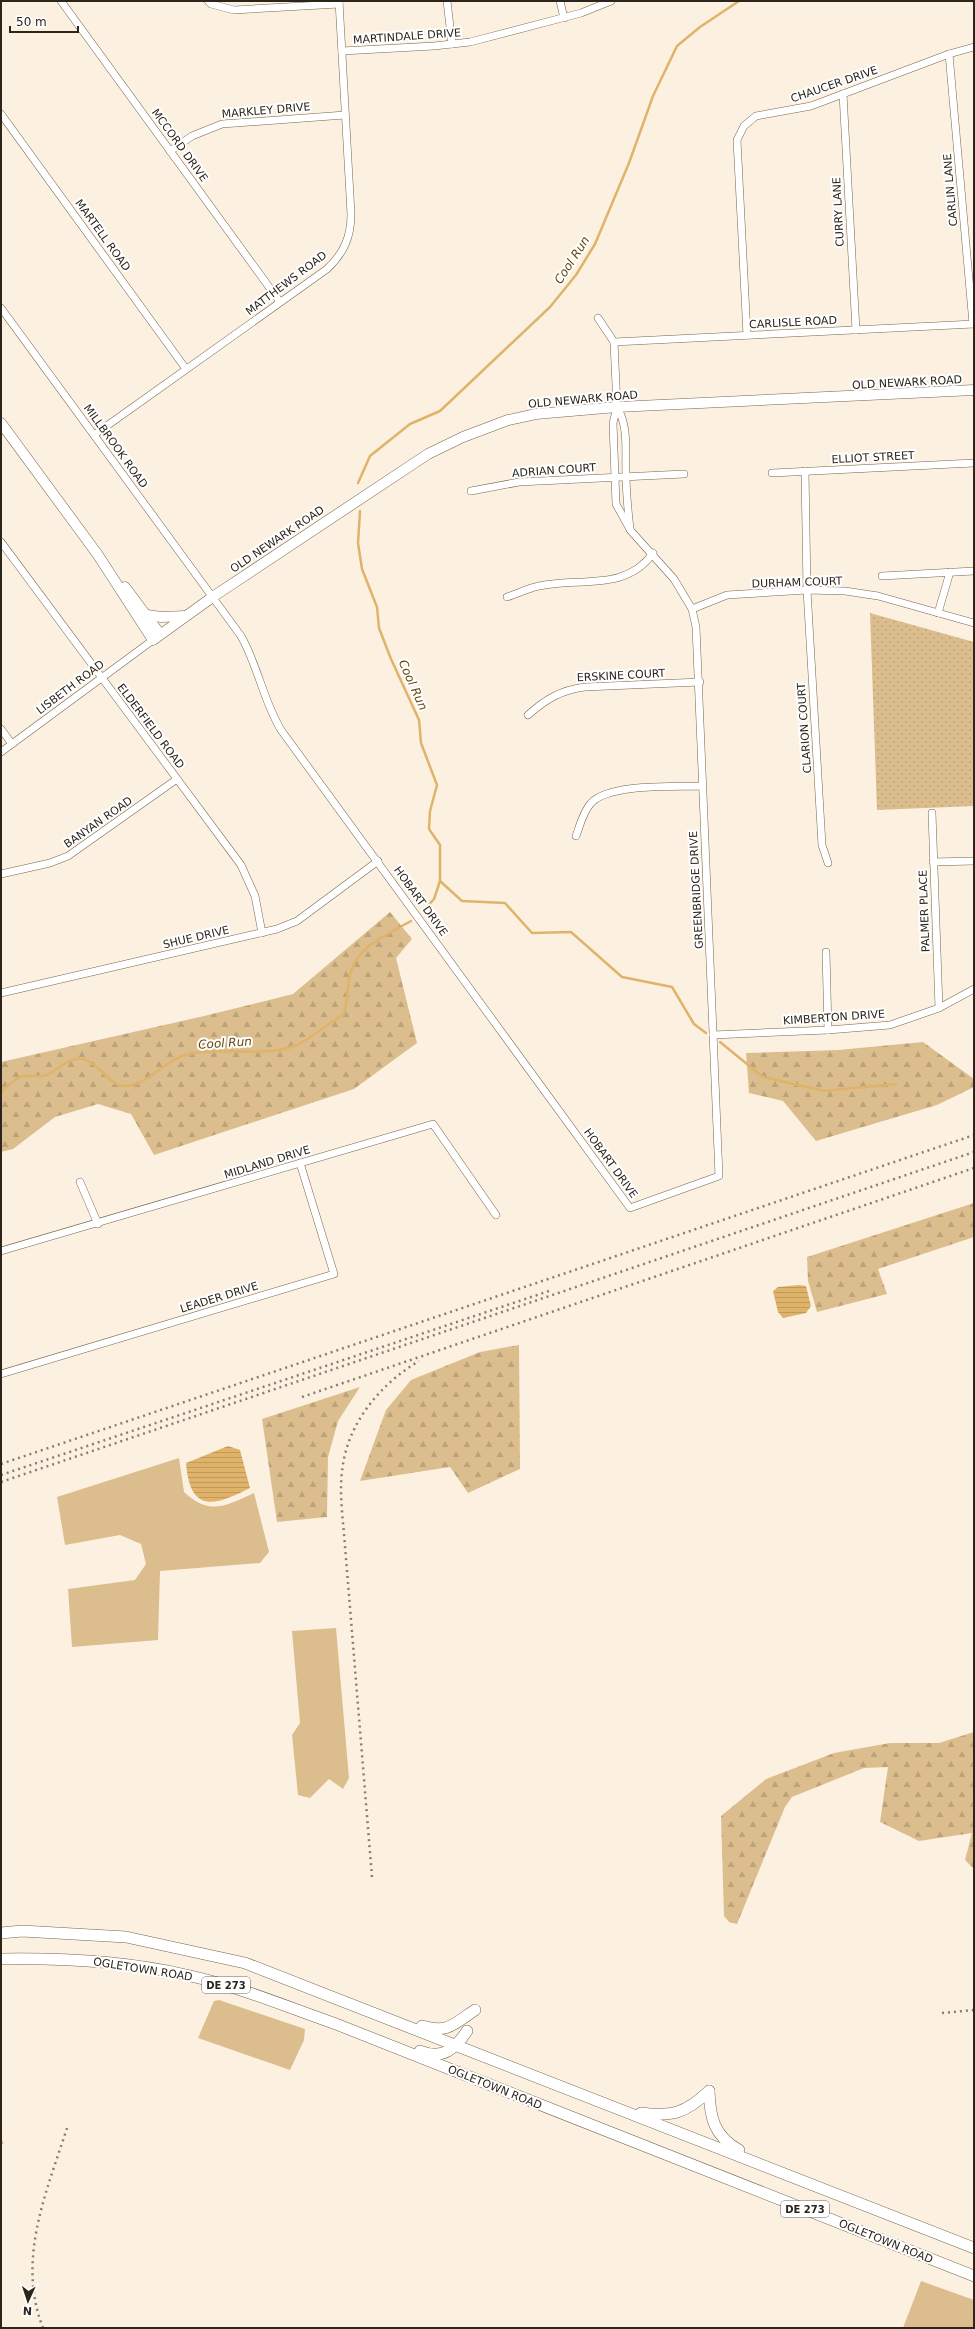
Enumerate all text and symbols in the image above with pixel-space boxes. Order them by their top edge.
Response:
scale bar [10,8,78,34]
text: 50 m [16,15,47,29]
street label: MARTINDALE DRIVE [353,26,462,47]
street label: CHAUCER DRIVE [789,63,879,105]
street label: MARKLEY DRIVE [221,100,311,121]
street label: MCCORD DRIVE [149,106,210,184]
street label: CARLIN LANE [941,153,960,227]
street label: CURRY LANE [830,177,847,247]
street label: MARTELL ROAD [72,197,133,274]
water label: Cool Run [551,234,593,286]
street label: MATTHEWS ROAD [243,249,329,318]
street label: CARLISLE ROAD [749,314,837,331]
street label: OLD NEWARK ROAD [852,373,962,392]
street label: OLD NEWARK ROAD [528,388,639,411]
street label: MILLBROOK ROAD [81,402,150,491]
street label: ELLIOT STREET [831,449,915,466]
street label: ADRIAN COURT [512,461,597,480]
street label: OLD NEWARK ROAD [228,503,327,576]
street label: DURHAM COURT [751,574,843,591]
street label: LISBETH ROAD [34,658,107,717]
water label: Cool Run [396,658,430,712]
street label: ERSKINE COURT [576,667,666,684]
street label: ELDERFIELD ROAD [114,681,187,771]
street label: CLARION COURT [795,682,814,774]
street label: BANYAN ROAD [62,794,135,851]
street label: GREENBRIDGE DRIVE [687,831,706,949]
street label: HOBART DRIVE [391,864,450,939]
street label: PALMER PLACE [917,870,932,952]
street label: SHUE DRIVE [162,924,231,951]
street label: KIMBERTON DRIVE [783,1007,886,1028]
water label: Cool Run [198,1034,252,1052]
street label: HOBART DRIVE [581,1126,640,1201]
street label: MIDLAND DRIVE [223,1143,312,1182]
street label: LEADER DRIVE [179,1279,260,1316]
street label: OGLETOWN ROAD [92,1955,193,1984]
road number: DE 273 [202,1977,250,1993]
street label: OGLETOWN ROAD [446,2063,544,2112]
road number: DE 273 [781,2201,829,2217]
street label: OGLETOWN ROAD [837,2217,935,2266]
north arrow [8,2281,48,2321]
text: N [23,2304,32,2317]

